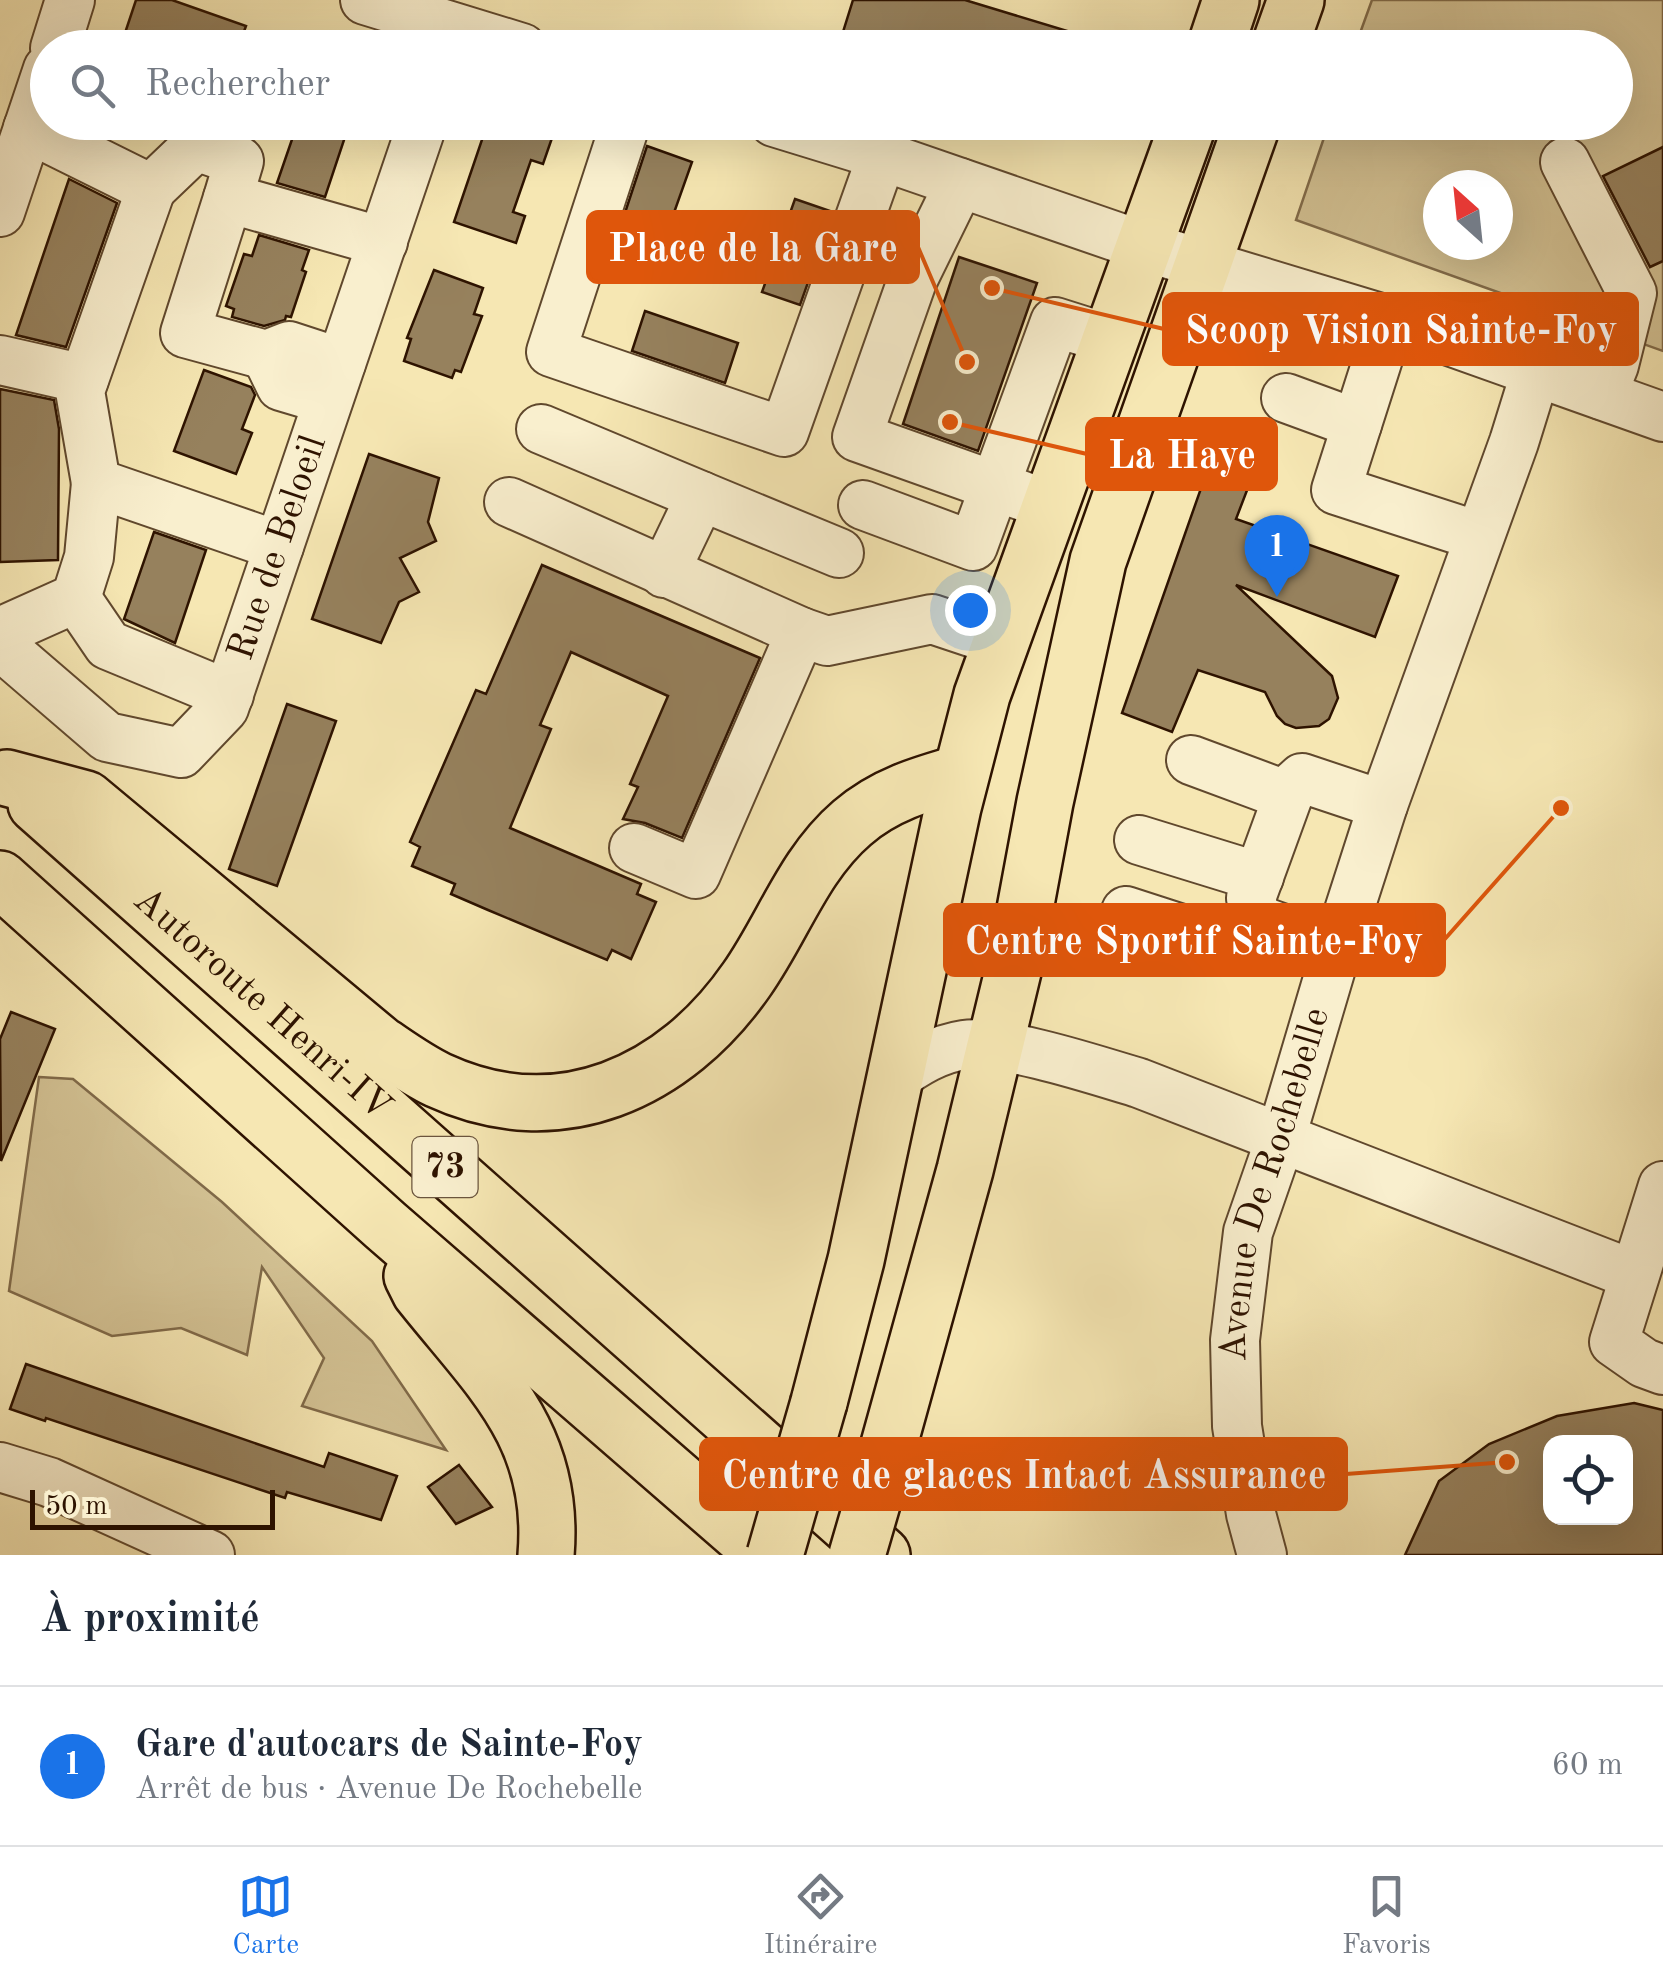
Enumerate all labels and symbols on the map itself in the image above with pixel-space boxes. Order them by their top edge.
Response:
north arrow [1423,170,1513,260]
callout: Place de la Gare [588,212,918,282]
text: Place de la Gare [608,231,898,271]
callout: Scoop Vision Sainte-Foy [1164,294,1637,364]
text: Scoop Vision Sainte-Foy [1184,313,1618,353]
callout: La Haye [1087,419,1276,489]
street label: Rue de Beloeil [223,431,334,665]
text: La Haye [1108,438,1256,478]
pin: 1 [1244,514,1310,597]
your location [945,585,996,636]
street label: Autoroute Henri-IV [126,881,398,1128]
callout: Centre Sportif Sainte-Foy [945,905,1444,975]
text: Centre Sportif Sainte-Foy [965,924,1423,964]
street label: Avenue De Rochebelle [1216,1004,1337,1362]
road number: 73 [412,1137,478,1197]
callout: Centre de glaces Intact Assurance [701,1439,1346,1509]
text: Centre de glaces Intact Assurance [721,1458,1327,1498]
scale bar [30,1485,275,1530]

